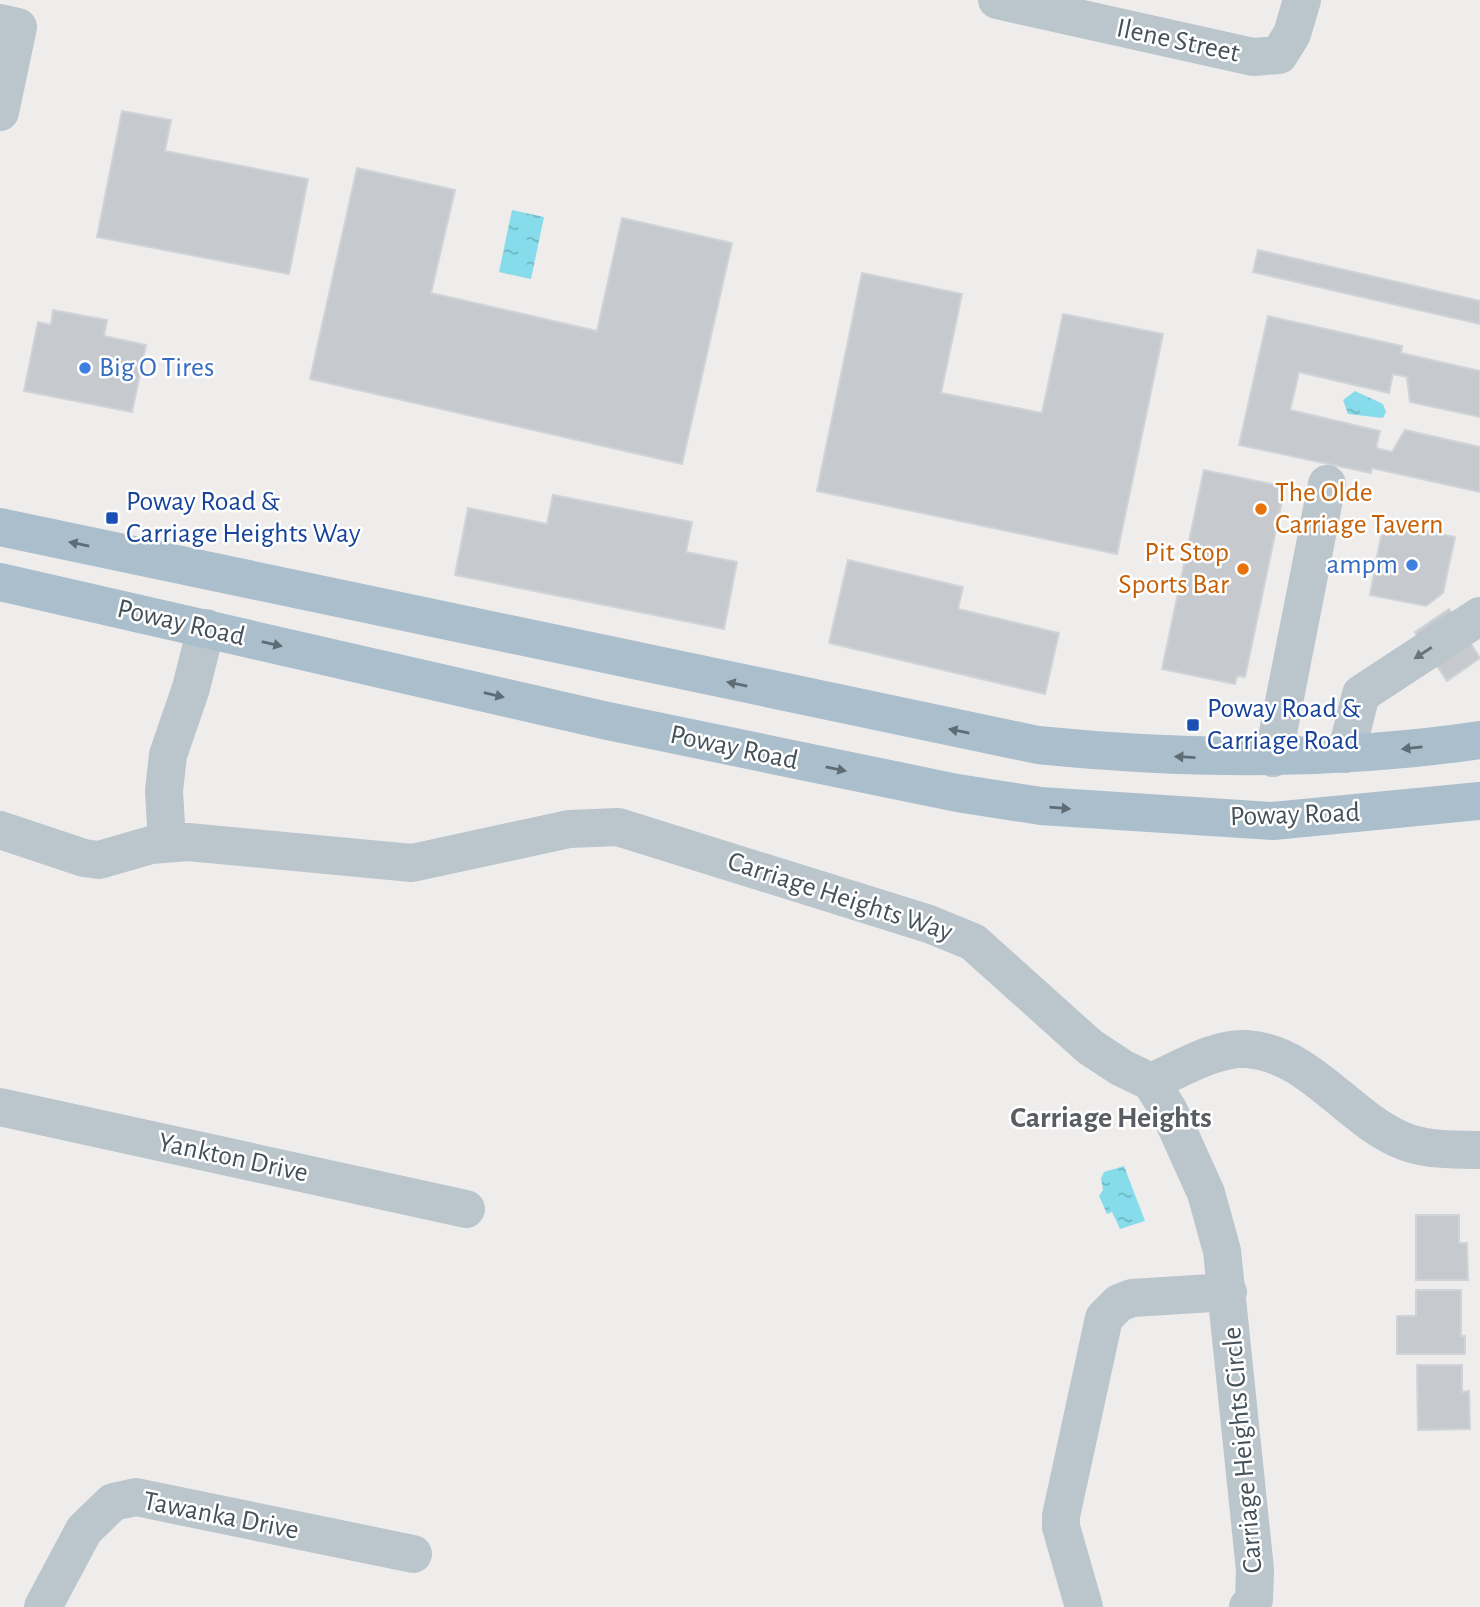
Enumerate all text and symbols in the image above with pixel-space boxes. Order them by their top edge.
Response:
street label: Ilene Street [1114,14,1242,68]
place label: Big O Tires [99,354,214,382]
marker: Big O Tires [77,360,93,376]
place label: The Olde Carriage Tavern [1275,479,1443,539]
place label: Poway Road & Carriage Heights Way [126,488,361,548]
marker: The Olde Carriage Tavern [1253,501,1269,517]
marker: Poway Road & Carriage Heights Way [104,510,120,526]
one-way arrow [68,538,90,549]
place label: Pit Stop Sports Bar [1118,539,1229,599]
place label: ampm [1327,551,1398,579]
marker: ampm [1404,557,1420,573]
marker: Pit Stop Sports Bar [1235,561,1251,577]
street label: Poway Road [115,595,247,651]
one-way arrow [261,639,283,650]
one-way arrow [1413,647,1432,660]
one-way arrow [726,679,748,690]
one-way arrow [483,690,505,701]
place label: Poway Road & Carriage Road [1207,695,1362,755]
marker: Poway Road & Carriage Road [1185,717,1201,733]
street label: Poway Road [668,721,800,775]
one-way arrow [948,725,970,736]
one-way arrow [1401,743,1423,754]
one-way arrow [1174,751,1196,762]
one-way arrow [825,763,847,774]
street label: Poway Road [1230,799,1360,831]
one-way arrow [1049,803,1071,814]
street label: Carriage Heights Way [724,847,956,947]
district label: Carriage Heights [1010,1103,1212,1133]
street label: Yankton Drive [156,1128,310,1188]
street label: Carriage Heights Circle [1218,1325,1268,1575]
street label: Tawanka Drive [141,1487,301,1545]

